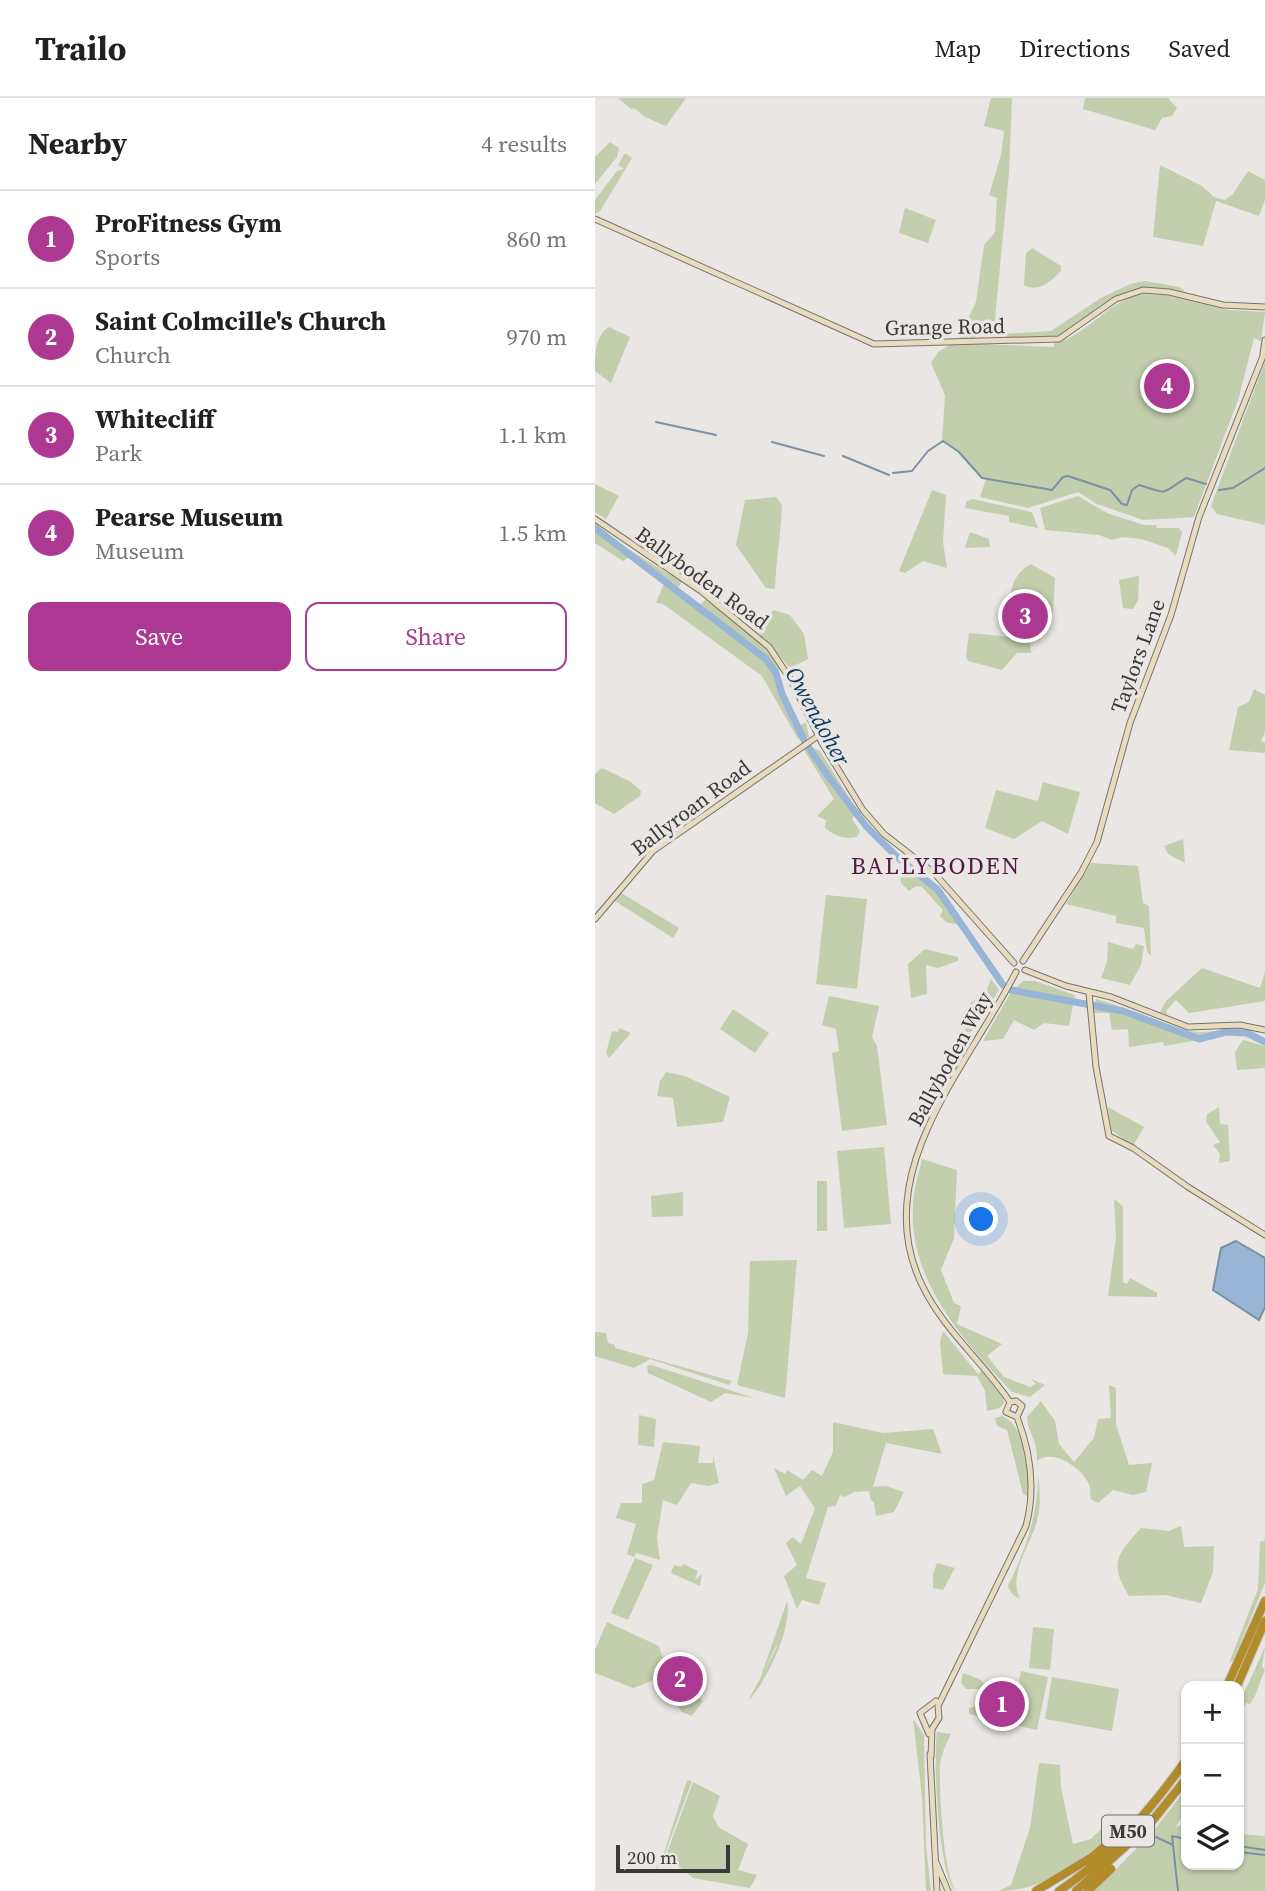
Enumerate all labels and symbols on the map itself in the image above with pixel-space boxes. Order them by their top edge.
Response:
street label: Grange Road [885,311,1005,342]
pin: 4 [1144,360,1190,412]
street label: Ballyboden Road [630,519,775,636]
pin: 3 [1002,590,1048,642]
street label: Taylors Lane [1103,595,1172,717]
water label: Owendoher [778,661,859,772]
street label: Ballyroan Road [625,753,757,862]
district label: BALLYBODEN [851,849,1021,882]
street label: Ballyboden Way [901,986,999,1131]
your location [964,1202,998,1236]
pin: 2 [657,1653,703,1705]
pin: 1 [979,1678,1025,1730]
road number: M50 [1102,1816,1154,1847]
scale bar [616,1842,730,1874]

